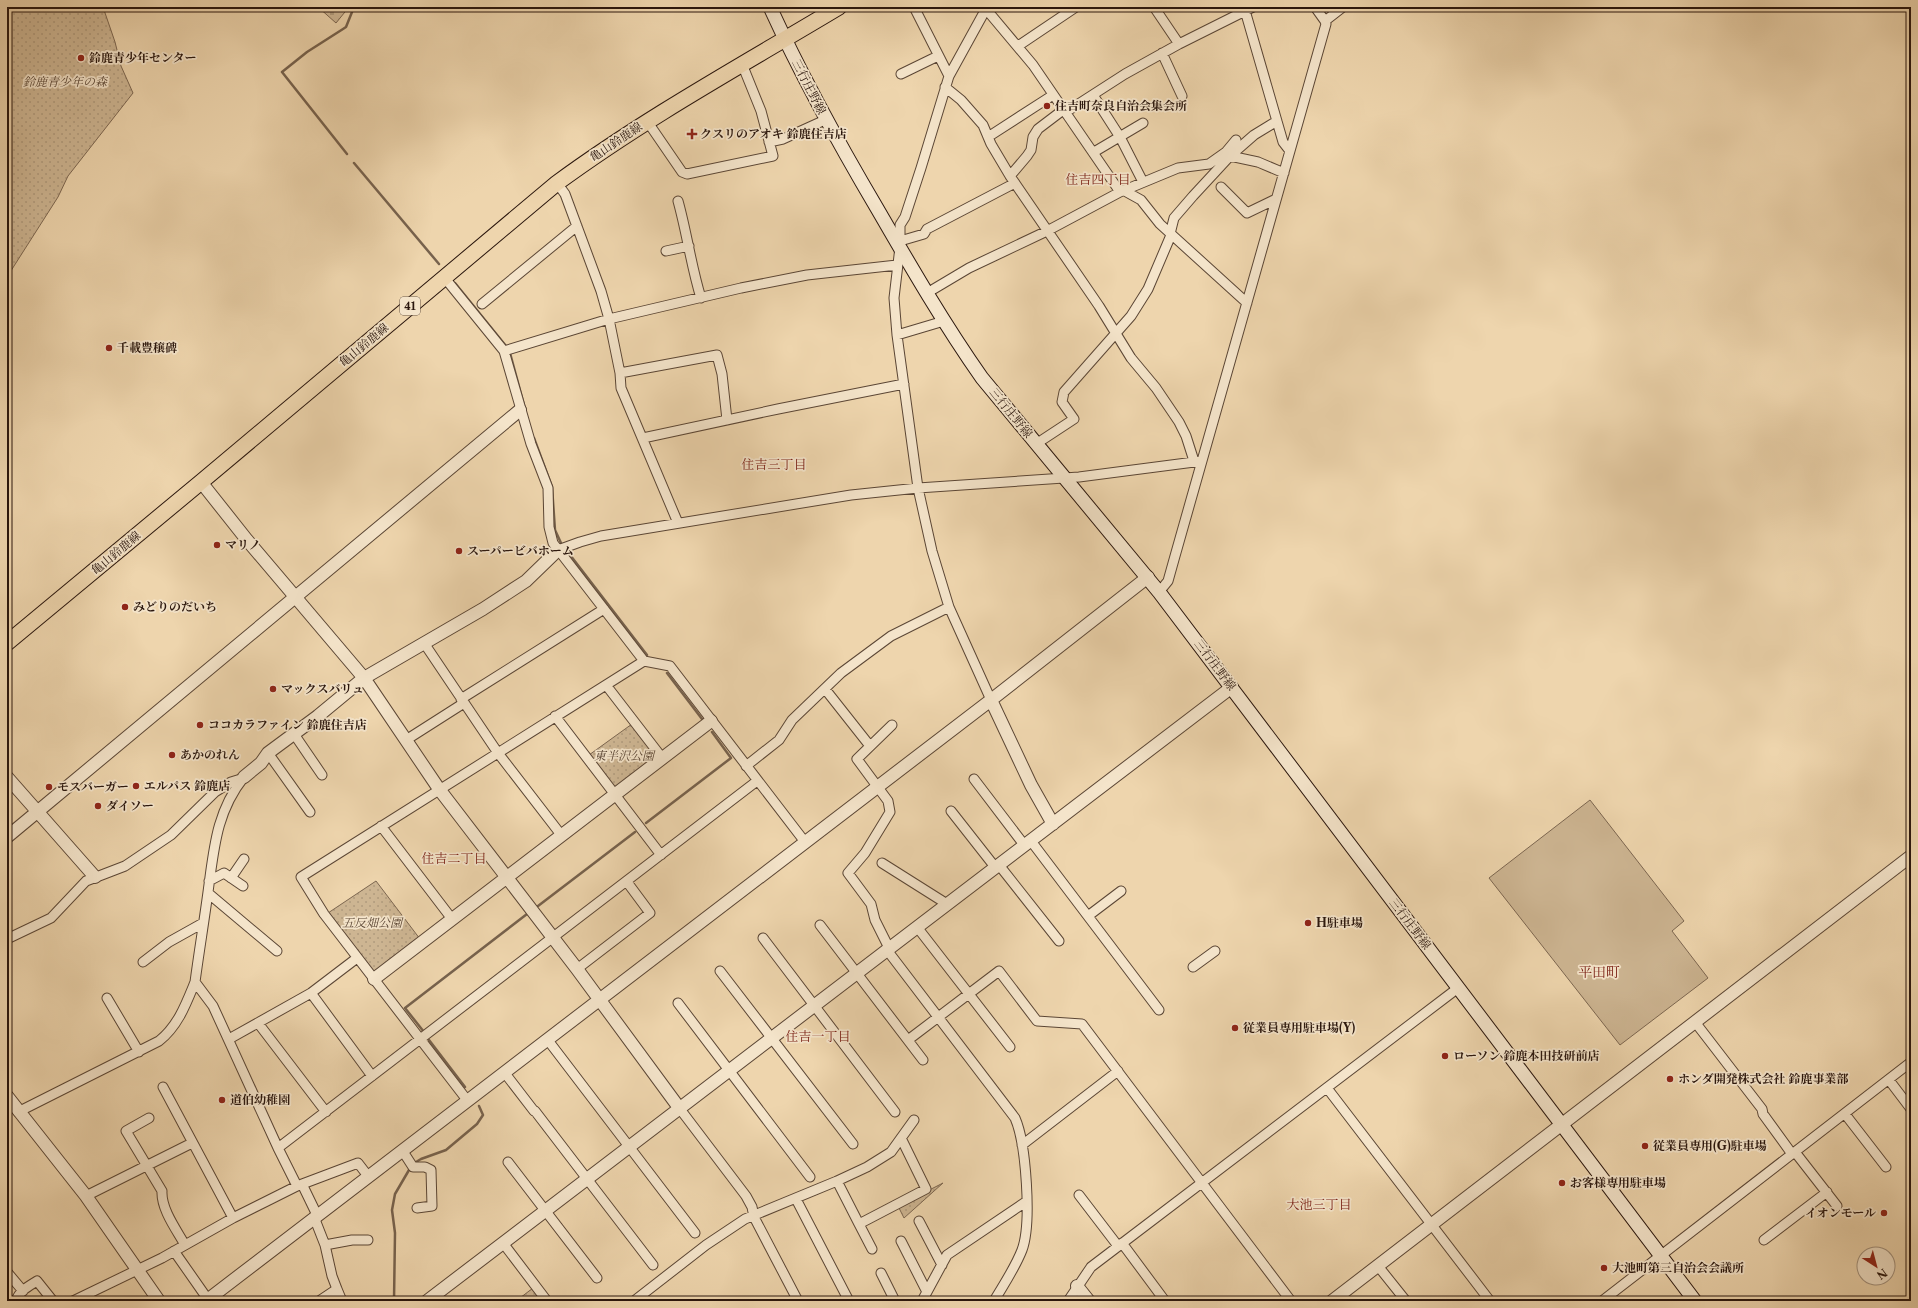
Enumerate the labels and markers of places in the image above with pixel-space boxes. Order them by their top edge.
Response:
place label: 鈴鹿青少年センター [89,50,197,65]
marker: 鈴鹿青少年センター [76,53,86,63]
place label: 住吉町奈良自治会集会所 [1055,98,1187,113]
marker: 住吉町奈良自治会集会所 [1042,101,1052,111]
place label: クスリのアオキ 鈴鹿住吉店 [700,126,847,141]
marker: クスリのアオキ 鈴鹿住吉店 [687,129,697,139]
place label: 千載豊穣碑 [117,340,177,355]
marker: 千載豊穣碑 [104,343,114,353]
place label: マリノ [225,537,261,552]
marker: マリノ [212,540,222,550]
place label: スーパービバホーム [467,543,574,558]
marker: スーパービバホーム [454,546,464,556]
place label: みどりのだいち [133,599,217,614]
marker: みどりのだいち [120,602,130,612]
place label: マックスバリュ [281,681,364,696]
marker: マックスバリュ [268,684,278,694]
place label: ココカラファイン 鈴鹿住吉店 [208,717,367,732]
marker: ココカラファイン 鈴鹿住吉店 [195,720,205,730]
place label: あかのれん [180,747,240,762]
marker: あかのれん [167,750,177,760]
place label: エルパス 鈴鹿店 [144,778,230,793]
place label: モスバーガー [57,779,129,794]
marker: エルパス 鈴鹿店 [131,781,141,791]
marker: モスバーガー [44,782,54,792]
place label: ダイソー [106,798,154,813]
marker: ダイソー [93,801,103,811]
place label: H駐車場 [1316,915,1363,930]
marker: H駐車場 [1303,918,1313,928]
place label: 従業員専用駐車場(Y) [1243,1020,1356,1035]
marker: 従業員専用駐車場(Y) [1230,1023,1240,1033]
place label: ローソン 鈴鹿本田技研前店 [1453,1048,1600,1063]
marker: ローソン 鈴鹿本田技研前店 [1440,1051,1450,1061]
place label: ホンダ開発株式会社 鈴鹿事業部 [1678,1071,1849,1086]
marker: ホンダ開発株式会社 鈴鹿事業部 [1665,1074,1675,1084]
place label: 道伯幼稚園 [230,1092,290,1107]
marker: 道伯幼稚園 [217,1095,227,1105]
place label: 従業員専用(G)駐車場 [1653,1138,1767,1153]
marker: 従業員専用(G)駐車場 [1640,1141,1650,1151]
place label: お客様専用駐車場 [1570,1175,1666,1190]
marker: お客様専用駐車場 [1557,1178,1567,1188]
place label: イオンモール [1805,1205,1876,1220]
marker: イオンモール [1879,1208,1889,1218]
place label: 大池町第三自治会会議所 [1612,1260,1744,1275]
marker: 大池町第三自治会会議所 [1599,1263,1609,1273]

